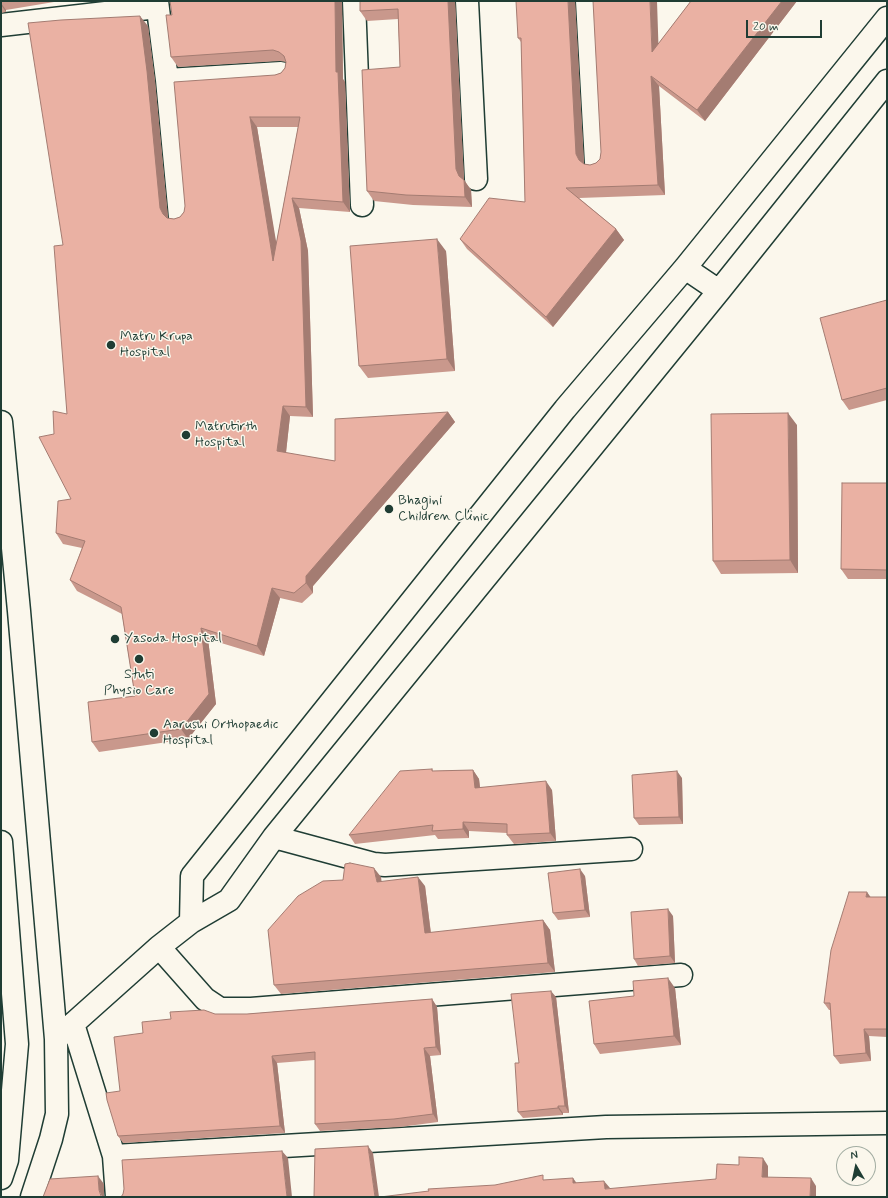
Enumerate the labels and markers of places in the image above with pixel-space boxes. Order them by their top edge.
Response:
place label: Matru Krupa Hospital [120,329,193,362]
marker: Matru Krupa Hospital [105,339,117,351]
place label: Matrutirth Hospital [195,419,257,452]
marker: Matrutirth Hospital [180,429,192,441]
place label: Bhagini Children Clinic [398,493,489,526]
marker: Bhagini Children Clinic [383,503,395,515]
place label: Yasoda Hospital [124,631,222,647]
marker: Yasoda Hospital [109,633,121,645]
marker: Stuti Physio Care [133,653,145,665]
place label: Stuti Physio Care [104,667,174,700]
place label: Aarushi Orthopaedic Hospital [163,717,278,750]
marker: Aarushi Orthopaedic Hospital [148,727,160,739]

